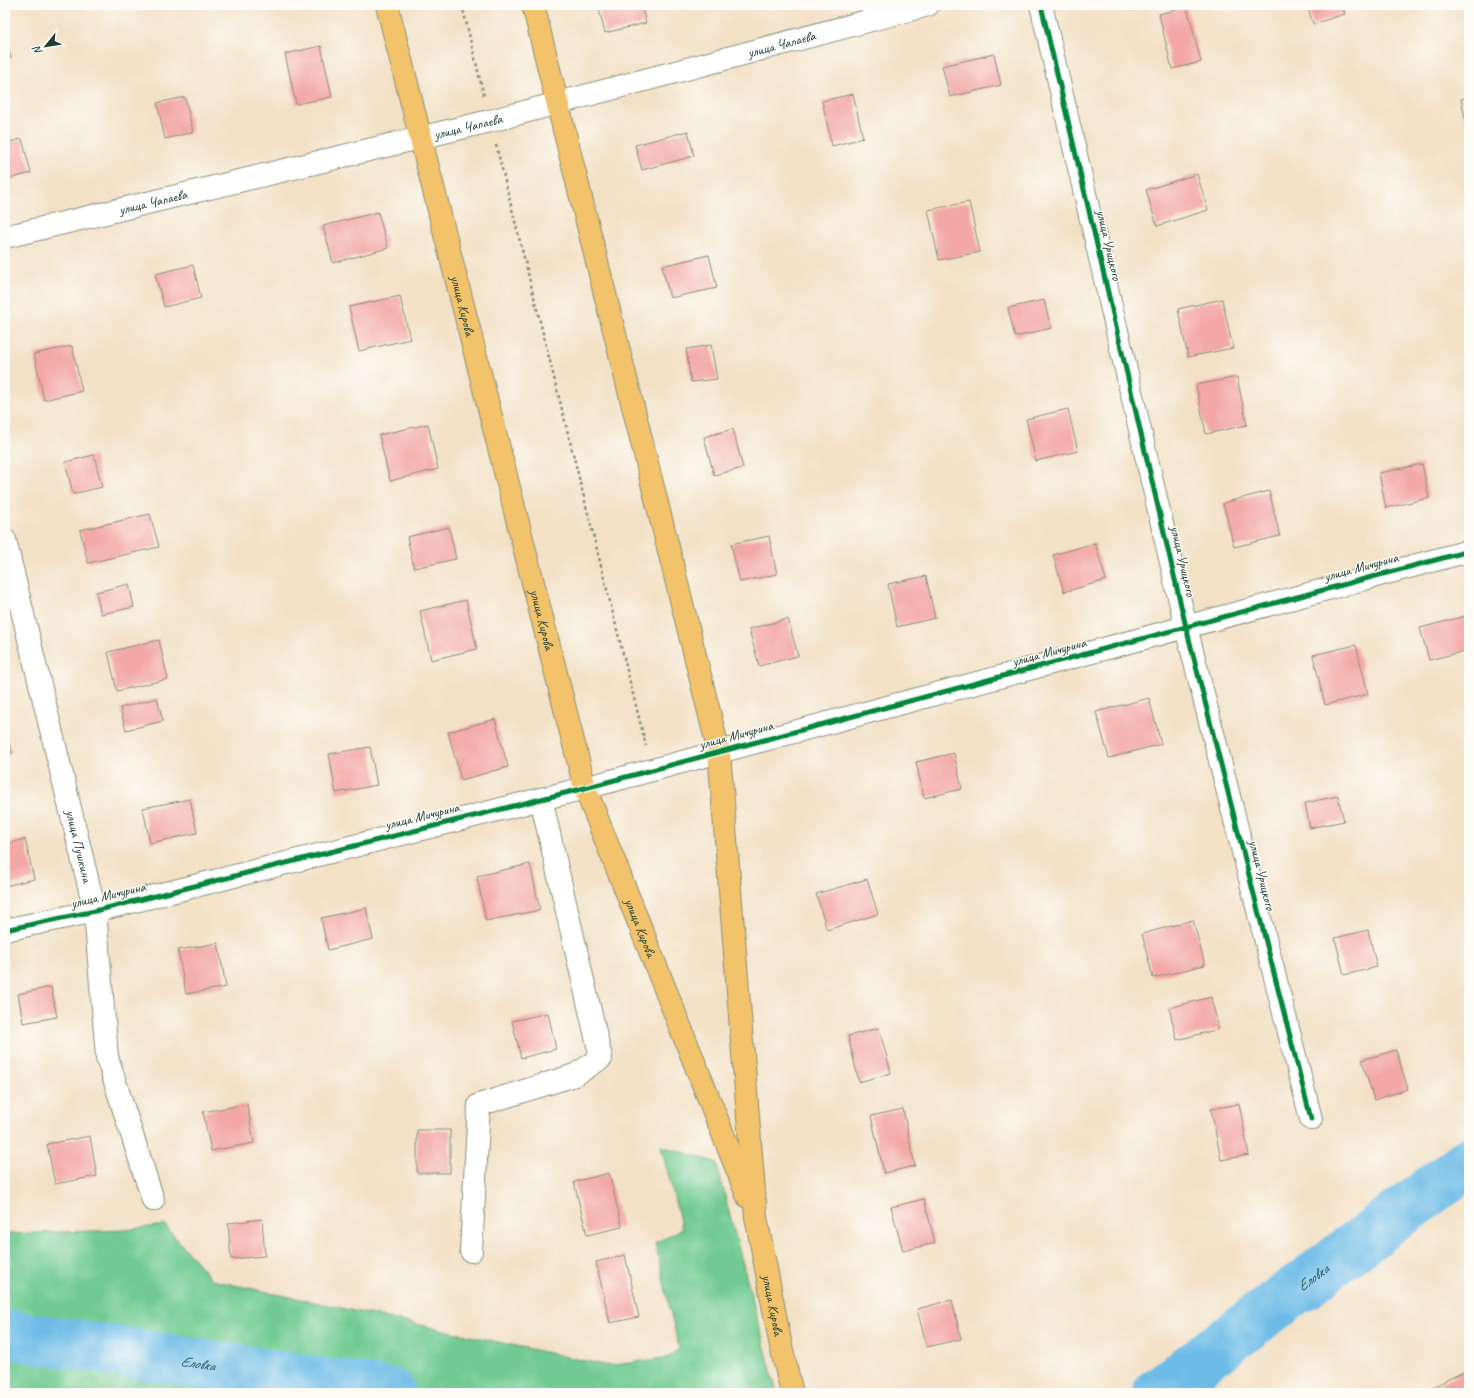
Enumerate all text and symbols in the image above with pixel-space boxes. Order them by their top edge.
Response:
north arrow [26,26,66,66]
street label: улица Чапаева [745,27,818,61]
text: N [28,43,45,57]
street label: улица Чапаева [431,109,505,143]
street label: улица Чапаева [116,185,189,218]
street label: улица Урицкого [1092,207,1126,283]
street label: улица Кирова [447,272,479,339]
street label: улица Урицкого [1166,523,1200,599]
street label: улица Мичурина [1321,549,1401,585]
street label: улица Кирова [526,587,559,653]
street label: улица Мичурина [1009,634,1089,670]
street label: улица Мичурина [696,717,776,753]
street label: улица Мичурина [382,798,462,834]
street label: улица Пушкина [62,807,97,885]
street label: улица Урицкого [1245,837,1279,913]
street label: улица Мичурина [68,878,148,912]
street label: улица Кирова [621,895,660,961]
water label: Еловка [1293,1258,1334,1295]
street label: улица Кирова [759,1272,788,1338]
water label: Еловка [179,1351,218,1376]

